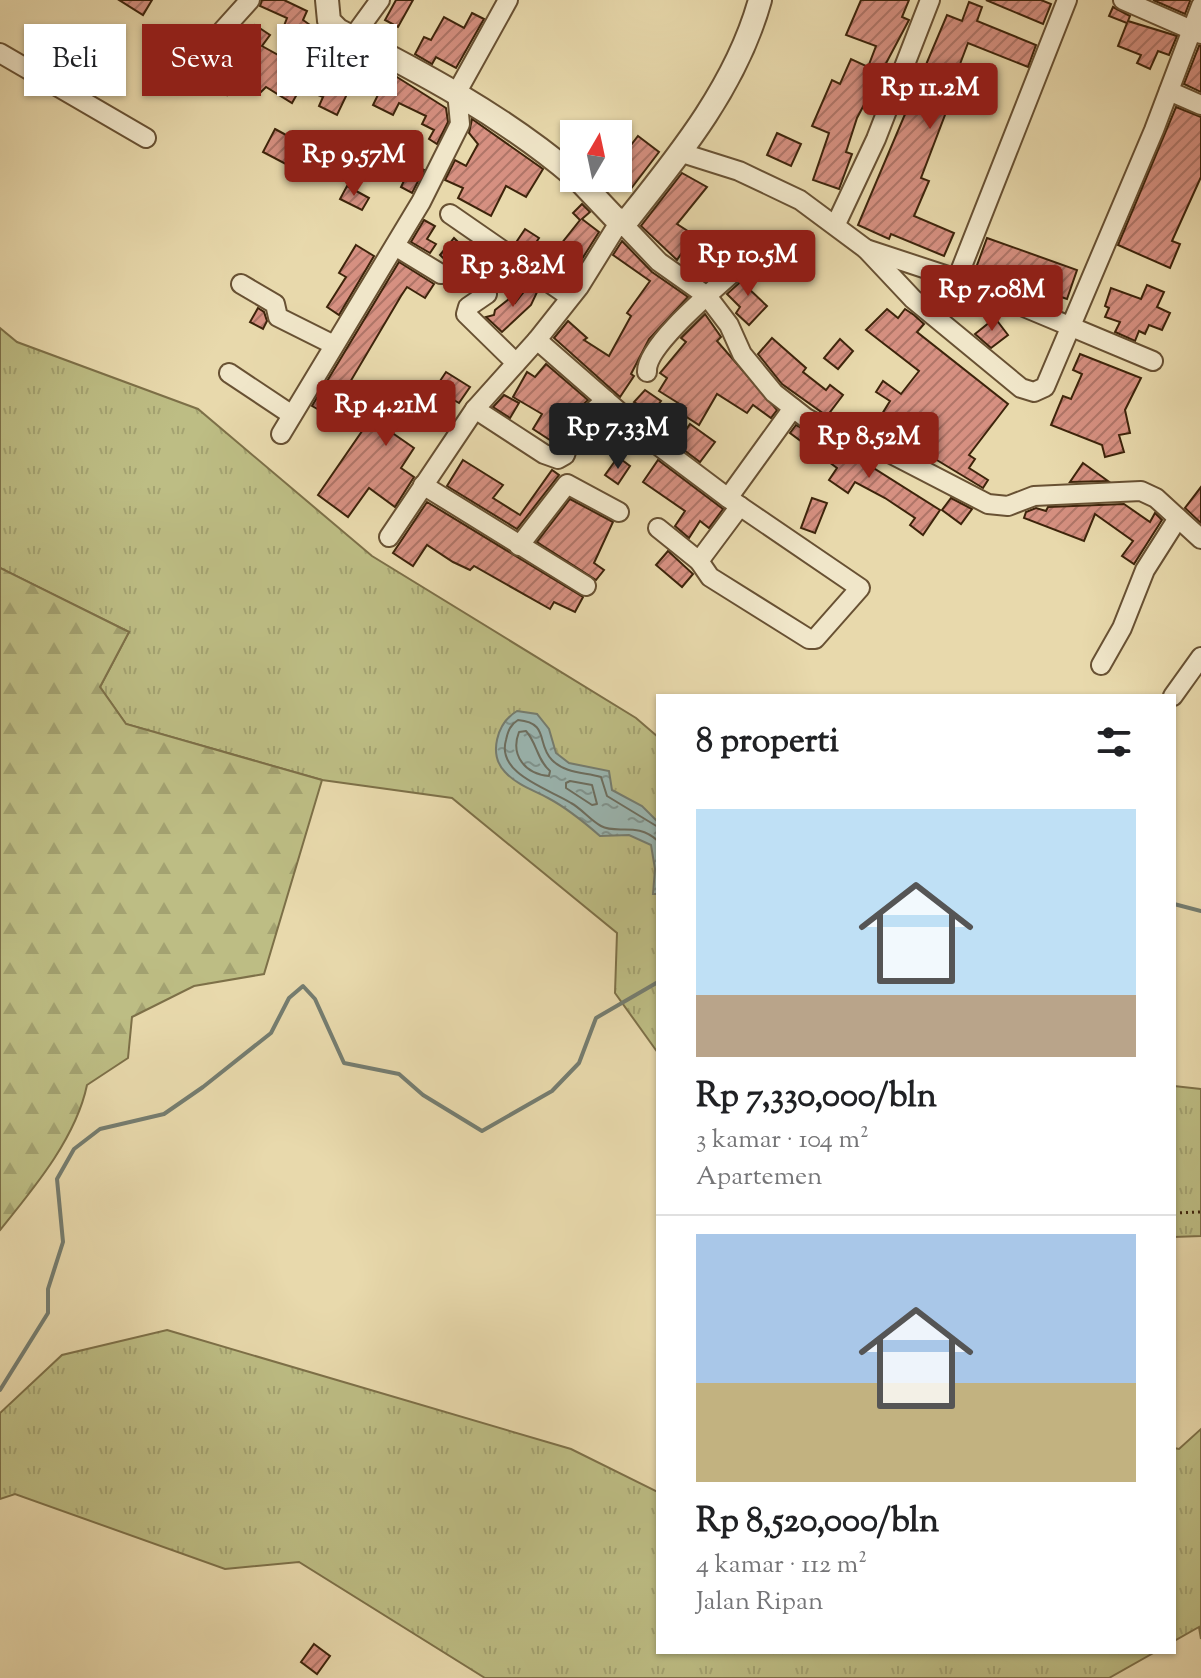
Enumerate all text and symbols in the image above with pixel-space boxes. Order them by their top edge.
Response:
chip: Beli [24,24,126,96]
chip: Sewa [142,24,261,96]
chip: Filter [277,24,397,96]
pin: Rp 11.2M [847,63,1013,131]
text: Rp 11.2M [881,70,979,107]
north arrow [560,120,632,192]
map controls [560,120,632,192]
pin: Rp 9.57M [271,130,437,198]
text: Rp 9.57M [303,137,406,174]
pin: Rp 10.5M [665,230,831,298]
text: Rp 10.5M [698,237,798,274]
pin: Rp 3.82M [430,241,596,309]
text: Rp 3.82M [461,248,565,285]
pin: Rp 7.08M [909,265,1075,333]
text: Rp 7.08M [939,272,1045,309]
pin: Rp 4.21M [303,380,469,448]
text: Rp 4.21M [335,387,437,424]
pin: Rp 7.33M [535,403,701,471]
text: Rp 7.33M [567,410,669,447]
pin: Rp 8.52M [786,412,952,480]
text: Rp 8.52M [818,419,920,456]
text: 8 properti [696,718,839,767]
icon: filters [1092,720,1136,764]
icon: home [844,861,988,1005]
text: Rp 7,330,000/bln [696,1073,937,1122]
text: 3 kamar · 104 m² [696,1122,869,1159]
text: Apartemen [696,1159,822,1196]
icon: home [844,1286,988,1430]
text: Rp 8,520,000/bln [696,1498,939,1547]
text: 4 kamar · 112 m² [696,1547,867,1584]
text: Jalan Ripan [696,1584,823,1621]

